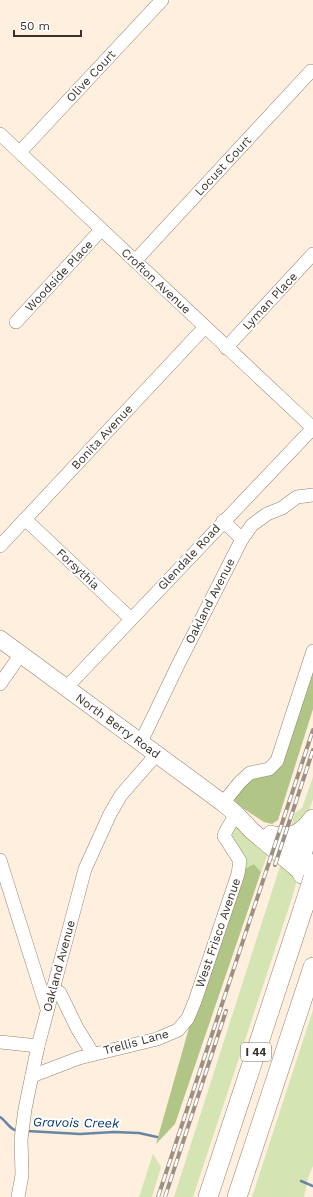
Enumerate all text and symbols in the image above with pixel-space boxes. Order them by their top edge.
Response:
scale bar [14,12,81,38]
text: 50 m [20,19,50,33]
street label: Olive Court [64,47,118,105]
street label: Locust Court [192,133,254,199]
street label: Woodside Place [22,237,96,315]
street label: Crofton Avenue [118,245,194,317]
street label: Lyman Place [240,269,300,333]
street label: Bonita Avenue [68,402,136,472]
street label: Glendale Road [155,521,223,593]
street label: Forsythia [54,546,102,592]
street label: Oakland Avenue [182,556,238,646]
street label: North Berry Road [73,691,163,761]
street label: West Frisco Avenue [193,876,243,990]
street label: Oakland Avenue [40,919,78,1013]
street label: Trellis Lane [102,1027,170,1057]
road number: I 44 [241,1043,271,1061]
water label: Gravois Creek [33,1114,120,1131]

